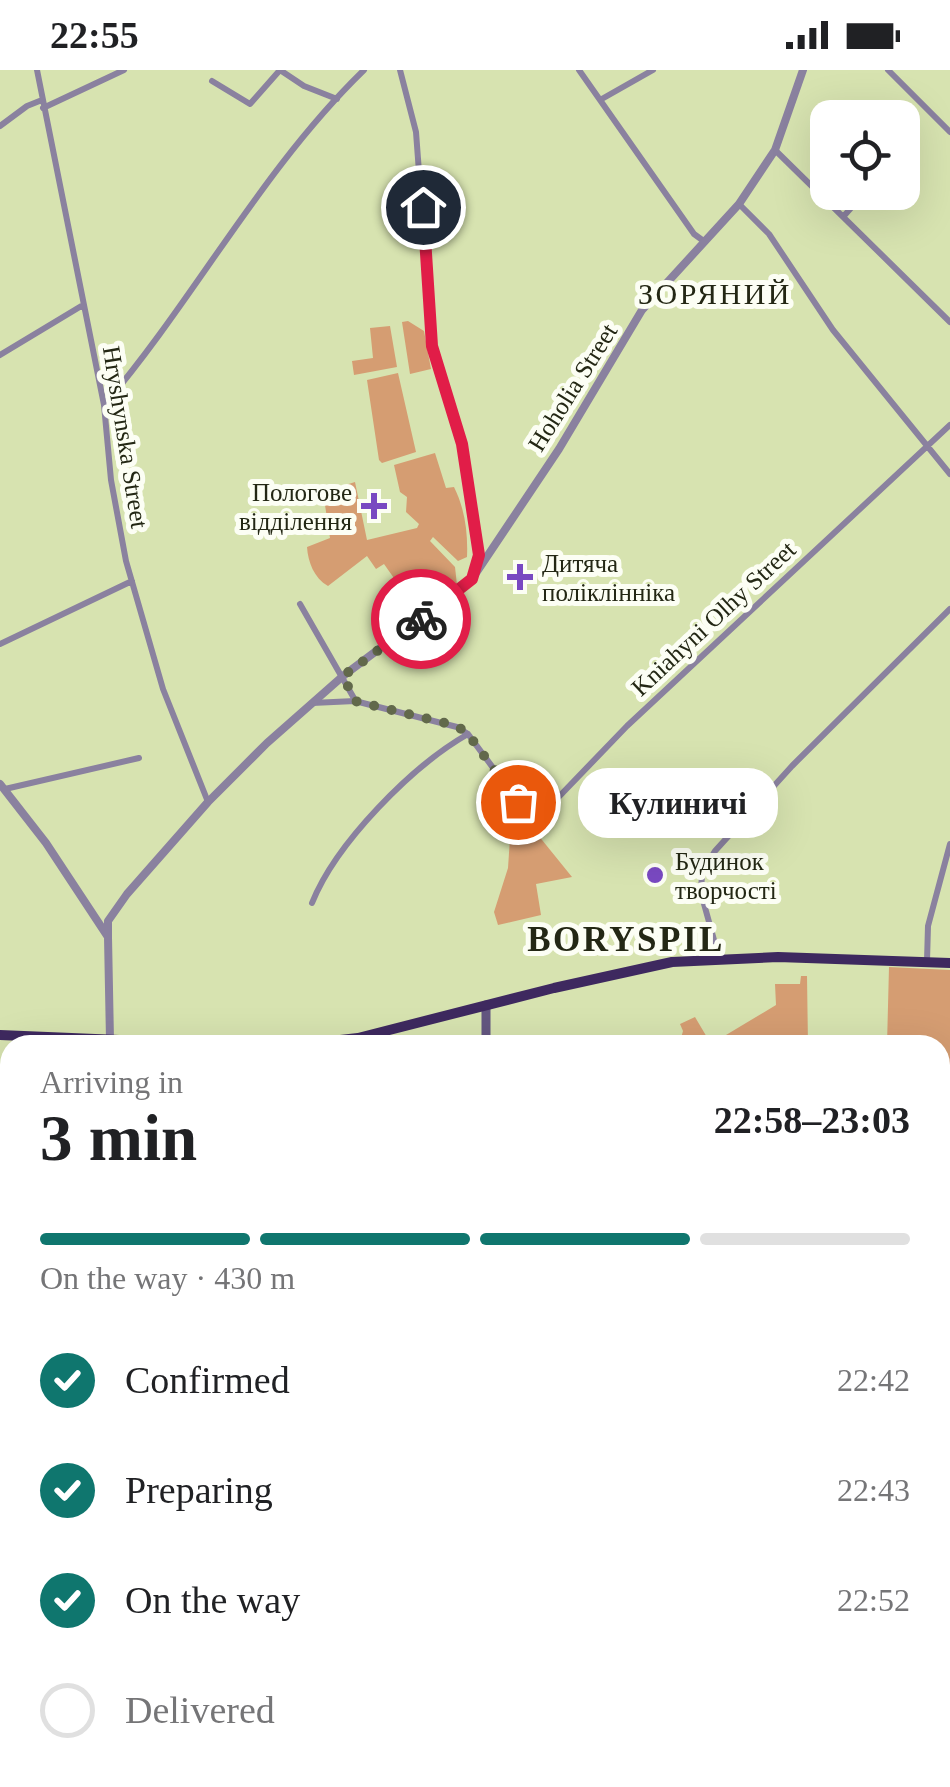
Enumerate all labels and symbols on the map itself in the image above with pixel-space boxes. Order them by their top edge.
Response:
pin [381,165,466,250]
district label: ЗОРЯНИЙ [638,277,792,310]
street label: Hoholia Street [523,319,622,456]
street label: Hryshynska Street [98,344,153,530]
place label: Пологове відділення [239,479,352,535]
marker: Пологове відділення [361,493,387,519]
street label: Kniahyni Olhy Street [626,536,801,701]
place label: Дитяча поліклінніка [542,550,675,606]
marker: Дитяча поліклінніка [507,564,533,590]
courier [371,569,471,669]
pin [476,760,561,845]
callout: Кулиничі [578,767,778,837]
place label: Будинок творчості [675,848,777,904]
marker: Будинок творчості [644,864,666,886]
district label: BORYSPIL [527,920,725,959]

